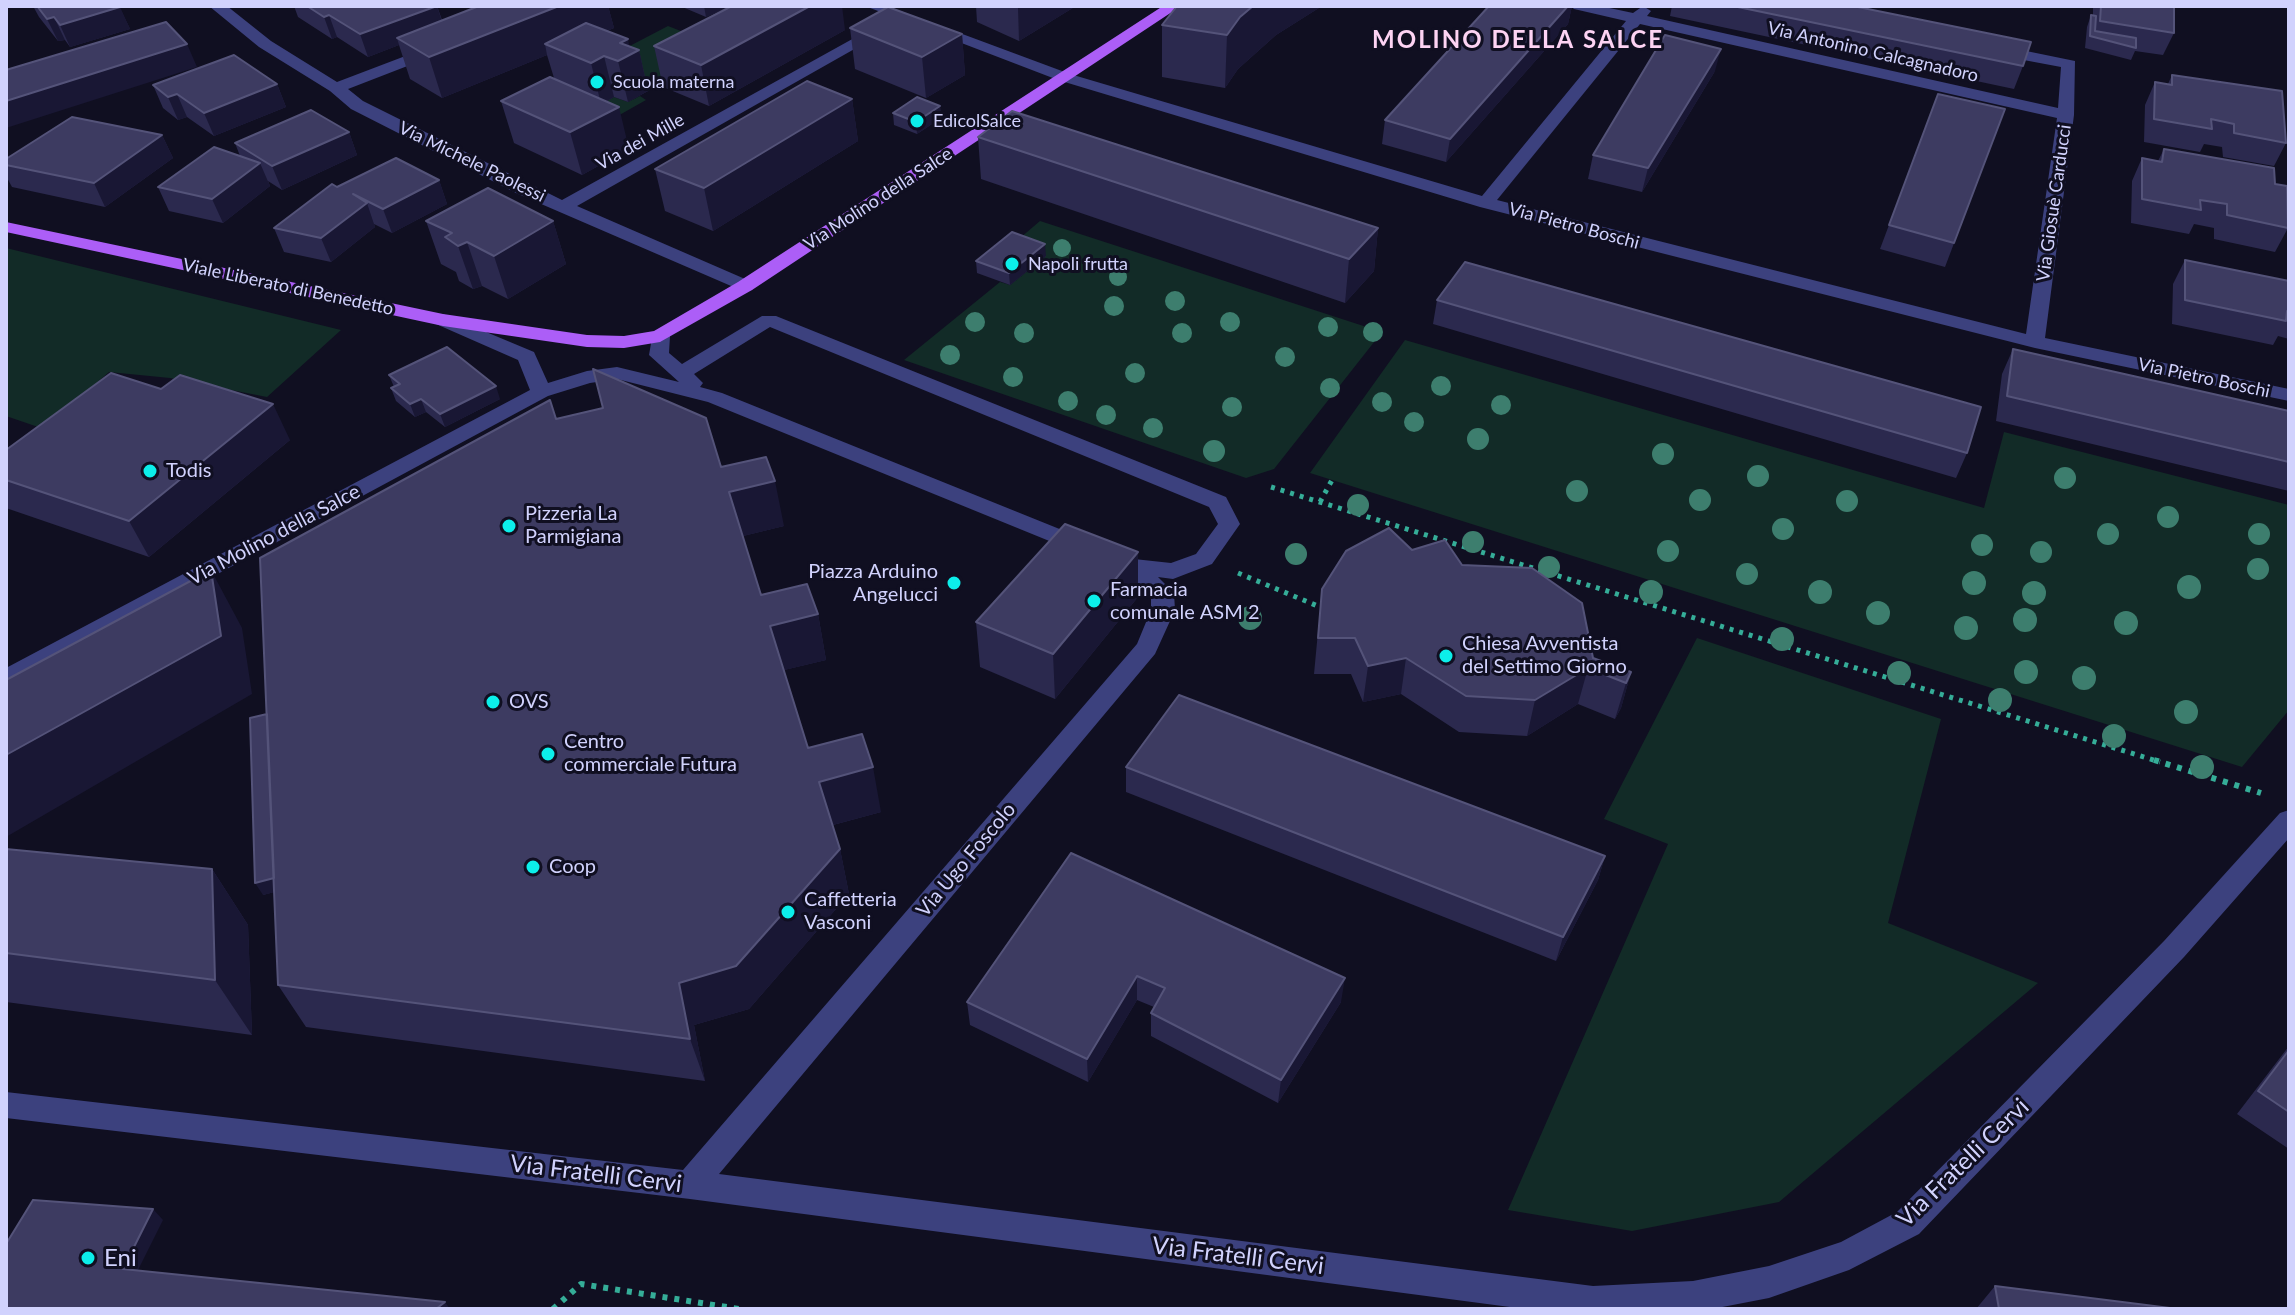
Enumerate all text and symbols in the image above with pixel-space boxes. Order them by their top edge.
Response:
street label: Via Antonino Calcagnadoro [1765,17,1981,87]
district label: MOLINO DELLA SALCE [1372,26,1664,54]
place label: Scuola materna [613,71,734,93]
marker: Scuola materna [588,73,606,91]
street label: Via dei Mille [592,109,688,175]
place label: EdicolSalce [933,110,1021,132]
marker: EdicolSalce [908,112,926,130]
street label: Via Michele Paolessi [395,117,549,207]
street label: Via Giosuè Carducci [2032,123,2076,283]
street label: Via Molino della Salce [800,143,956,255]
street label: Via Pietro Boschi [1506,198,1642,254]
place label: Napoli frutta [1028,253,1128,275]
street label: Viale Liberato di Benedetto [181,254,395,320]
marker: Napoli frutta [1003,255,1021,273]
street label: Via Pietro Boschi [2136,353,2272,403]
place label: Todis [166,459,211,483]
marker: Todis [141,462,159,480]
street label: Via Molino della Salce [184,479,364,591]
place label: Pizzeria La Parmigiana [525,502,621,549]
marker: Pizzeria La Parmigiana [500,517,518,535]
place label: Piazza Arduino Angelucci [808,560,938,607]
marker: Piazza Arduino Angelucci [945,574,963,592]
place label: Farmacia comunale ASM 2 [1110,578,1259,625]
marker: Farmacia comunale ASM 2 [1085,592,1103,610]
place label: Chiesa Avventista del Settimo Giorno [1462,632,1627,679]
marker: Chiesa Avventista del Settimo Giorno [1437,647,1455,665]
place label: OVS [509,690,549,714]
marker: OVS [484,693,502,711]
place label: Centro commerciale Futura [564,730,737,777]
marker: Centro commerciale Futura [539,745,557,763]
street label: Via Ugo Foscolo [911,798,1021,922]
place label: Coop [549,855,596,879]
marker: Coop [524,858,542,876]
place label: Caffetteria Vasconi [804,888,897,935]
marker: Caffetteria Vasconi [779,903,797,921]
street label: Via Fratelli Cervi [1891,1093,2035,1233]
street label: Via Fratelli Cervi [509,1149,683,1199]
street label: Via Fratelli Cervi [1151,1231,1325,1281]
place label: Eni [104,1244,137,1272]
marker: Eni [79,1249,97,1267]

